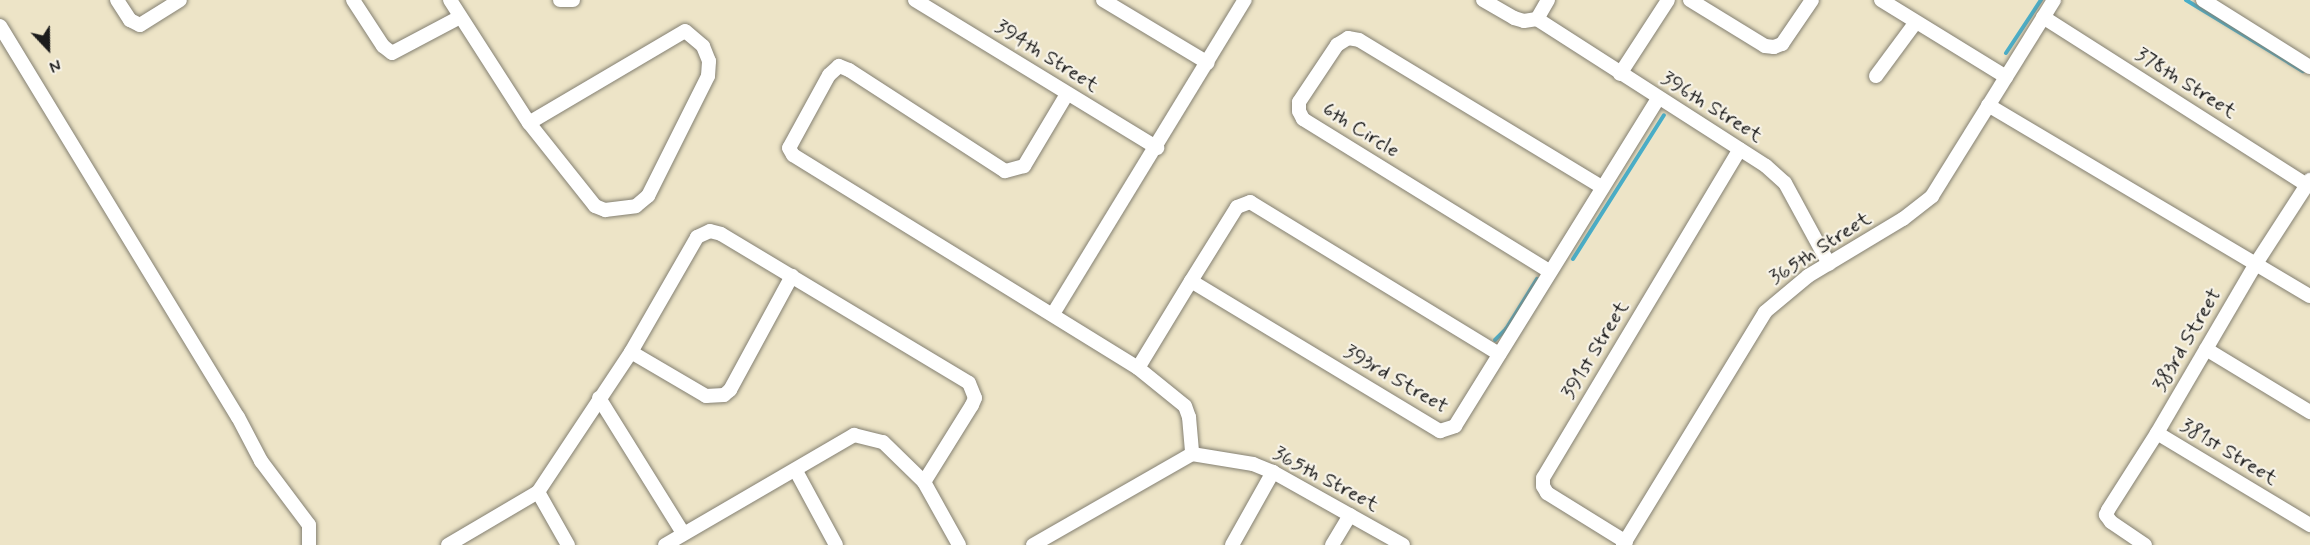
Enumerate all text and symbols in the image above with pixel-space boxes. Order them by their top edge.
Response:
street label: 394th Street [990,14,1104,98]
north arrow [18,18,78,78]
street label: 378th Street [2131,42,2241,124]
text: N [46,53,64,77]
street label: 396th Street [1656,66,1768,148]
street label: 6th Circle [1318,97,1404,163]
street label: 365th Street [1764,206,1876,290]
street label: 383rd Street [2147,284,2227,396]
street label: 391st Street [1556,296,1634,404]
street label: 393rd Street [1340,339,1452,419]
street label: 381st Street [2176,413,2282,491]
street label: 365th Street [1269,441,1383,517]

